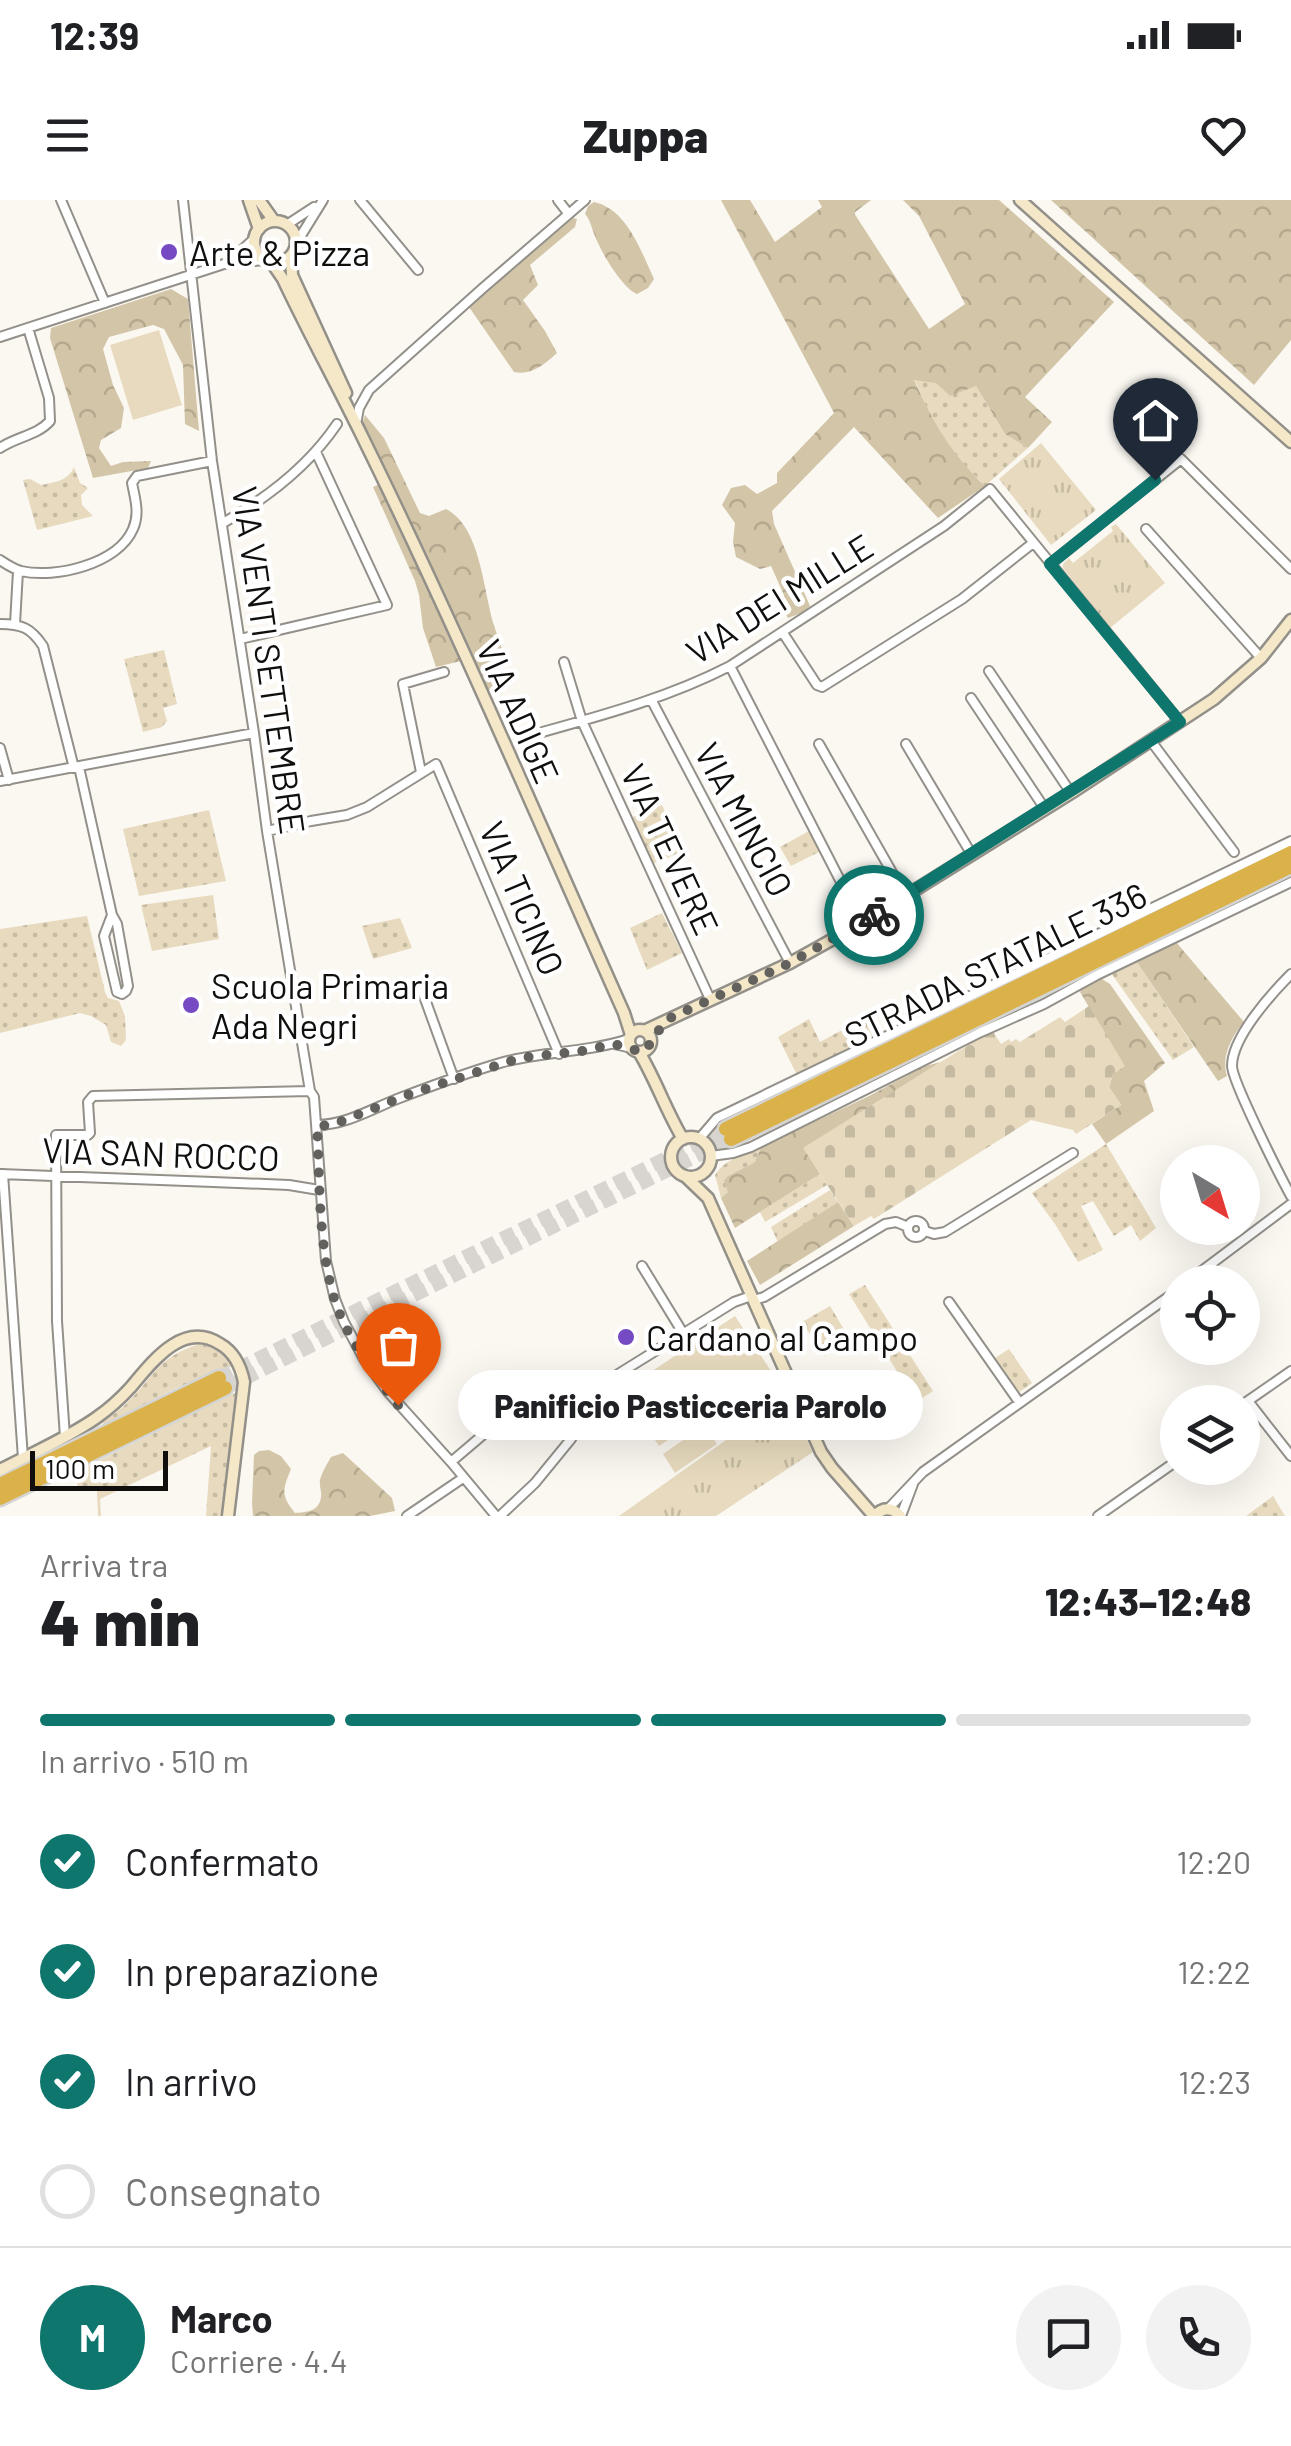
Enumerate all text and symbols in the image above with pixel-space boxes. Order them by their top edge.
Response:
text: 12:39 [50,12,139,58]
icon: menu [40,108,95,163]
text: Zuppa [583,108,708,162]
icon: heart [1196,108,1251,163]
place label: Arte & Pizza [189,231,370,273]
marker: Arte & Pizza [158,241,180,263]
pin [1113,378,1198,481]
icon: home [1128,393,1183,448]
street label: VIA VENTI SETTEMBRE [225,483,315,837]
street label: VIA DEI MILLE [678,524,880,672]
street label: VIA ADIGE [469,633,569,789]
street label: VIA MINCIO [687,735,803,903]
street label: VIA TEVERE [613,757,729,941]
street label: VIA TICINO [472,815,574,981]
courier [824,865,924,965]
street label: STRADA STATALE 336 [837,873,1153,1055]
icon: bike [847,888,902,943]
place label: Scuola Primaria Ada Negri [211,964,449,1046]
marker: Scuola Primaria Ada Negri [180,994,202,1016]
street label: VIA SAN ROCCO [41,1128,281,1178]
north arrow [1160,1145,1260,1245]
map controls [1160,1145,1260,1485]
button: locate [1160,1265,1260,1365]
pin [356,1303,441,1406]
place label: Cardano al Campo [646,1316,918,1358]
icon: bag [371,1318,426,1373]
marker: Cardano al Campo [615,1326,637,1348]
callout: Panificio Pasticceria Parolo [458,1370,923,1440]
button: layers [1160,1385,1260,1485]
text: Panificio Pasticceria Parolo [494,1386,887,1424]
scale bar [30,1446,168,1490]
text: 100 m [45,1451,115,1485]
text: Arriva tra [40,1545,168,1583]
text: 12:43–12:48 [1045,1578,1251,1624]
text: 4 min [40,1581,200,1659]
text: In arrivo · 510 m [40,1741,249,1779]
icon: check [40,1834,95,1889]
text: Confermato [125,1838,320,1884]
text: 12:20 [1177,1842,1251,1880]
icon: check [40,1944,95,1999]
text: In preparazione [125,1948,379,1994]
text: 12:22 [1177,1952,1251,1990]
icon: check [40,2054,95,2109]
text: In arrivo [125,2058,258,2104]
text: 12:23 [1178,2062,1251,2100]
text: Consegnato [125,2168,322,2214]
button: chat [1016,2285,1121,2390]
button: phone [1146,2285,1251,2390]
text: Marco [170,2295,273,2341]
text: M [79,2314,106,2360]
text: Corriere · 4.4 [170,2341,348,2379]

